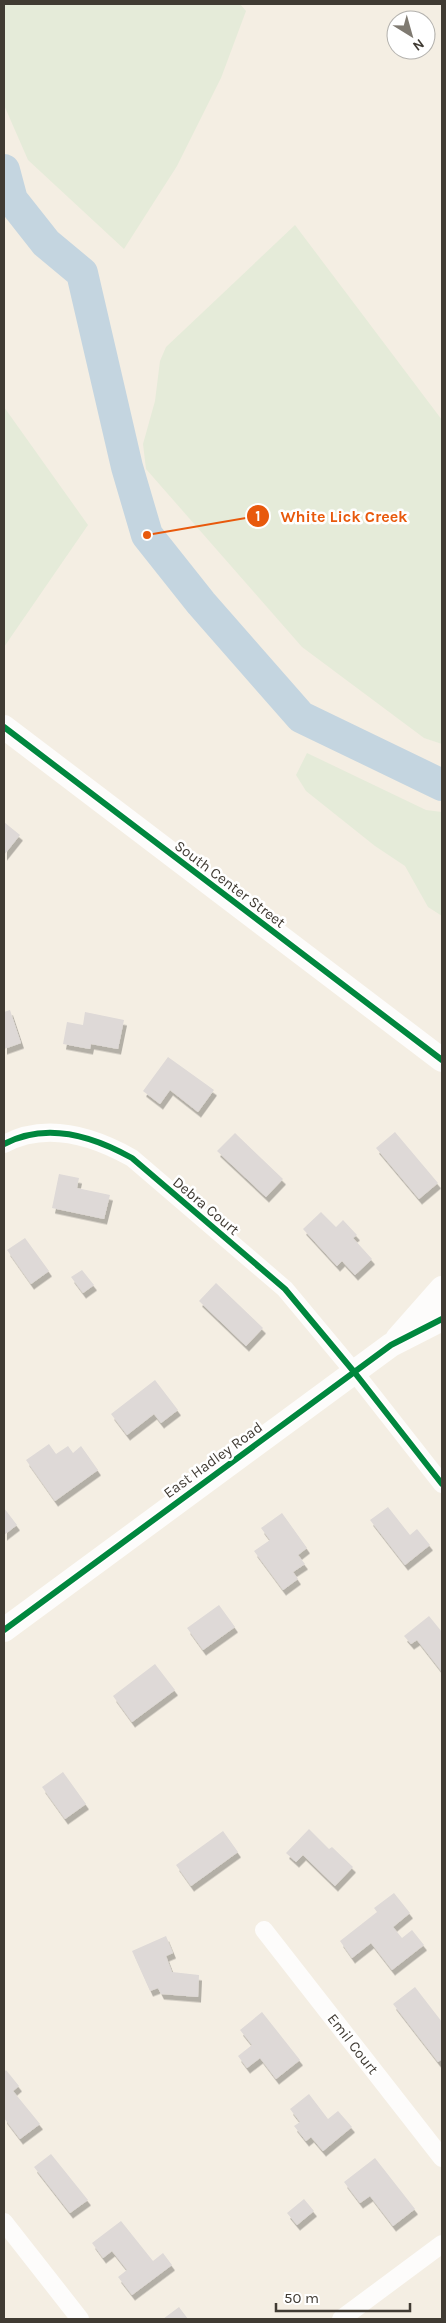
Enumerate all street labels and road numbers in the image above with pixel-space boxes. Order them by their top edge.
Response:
street label: South Center Street [171,836,289,932]
street label: Debra Court [169,1173,243,1239]
street label: East Hadley Road [160,1418,266,1502]
street label: Emil Court [324,2010,383,2078]

